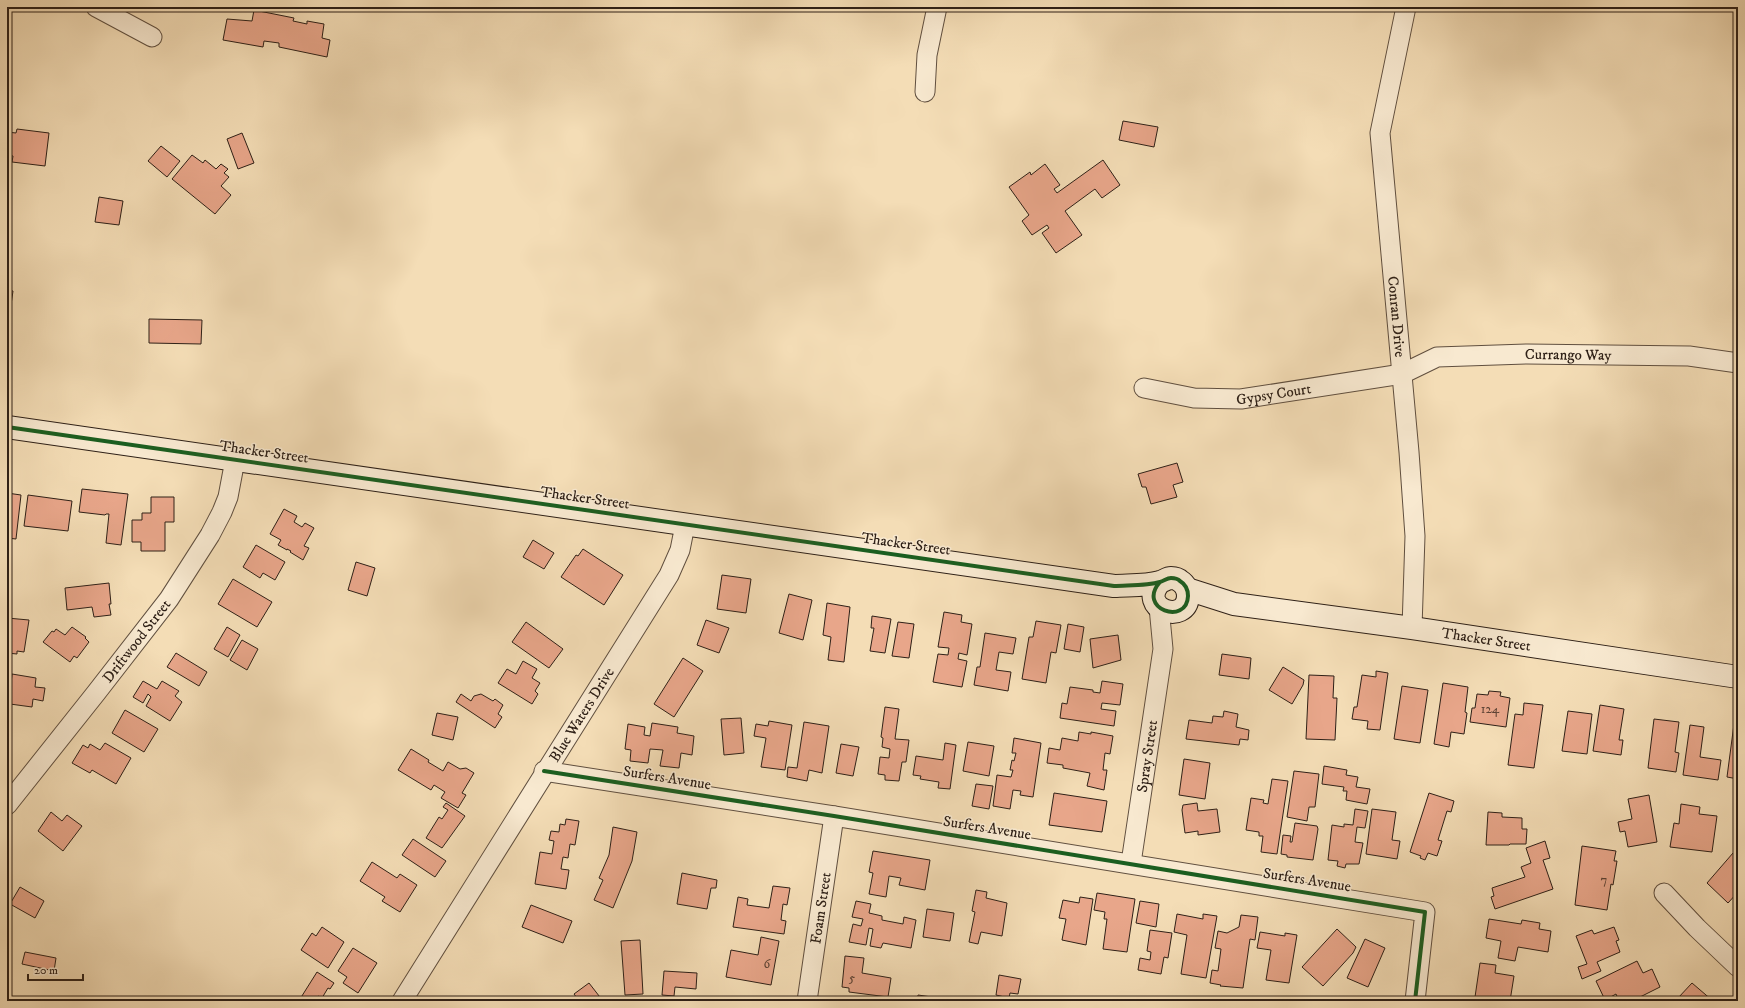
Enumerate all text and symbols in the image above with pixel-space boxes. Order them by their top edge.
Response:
street label: Conran Drive [1384,275,1410,358]
street label: Currango Way [1525,344,1612,365]
street label: Gypsy Court [1235,379,1313,409]
street label: Thacker Street [218,436,310,468]
street label: Thacker Street [539,482,631,514]
street label: Thacker Street [860,528,952,560]
street label: Driftwood Street [98,595,175,686]
street label: Thacker Street [1440,623,1532,655]
street label: Blue Waters Drive [545,664,618,765]
house number: 124 [1481,701,1500,717]
street label: Spray Street [1132,718,1162,794]
street label: Surfers Avenue [622,762,712,794]
street label: Surfers Avenue [942,812,1032,844]
street label: Surfers Avenue [1262,864,1352,896]
street label: Foam Street [806,871,835,945]
house number: 7 [1601,872,1608,888]
scale bar [28,956,83,982]
house number: 6 [764,956,772,972]
text: 20 m [34,963,58,978]
house number: 5 [849,970,856,986]

